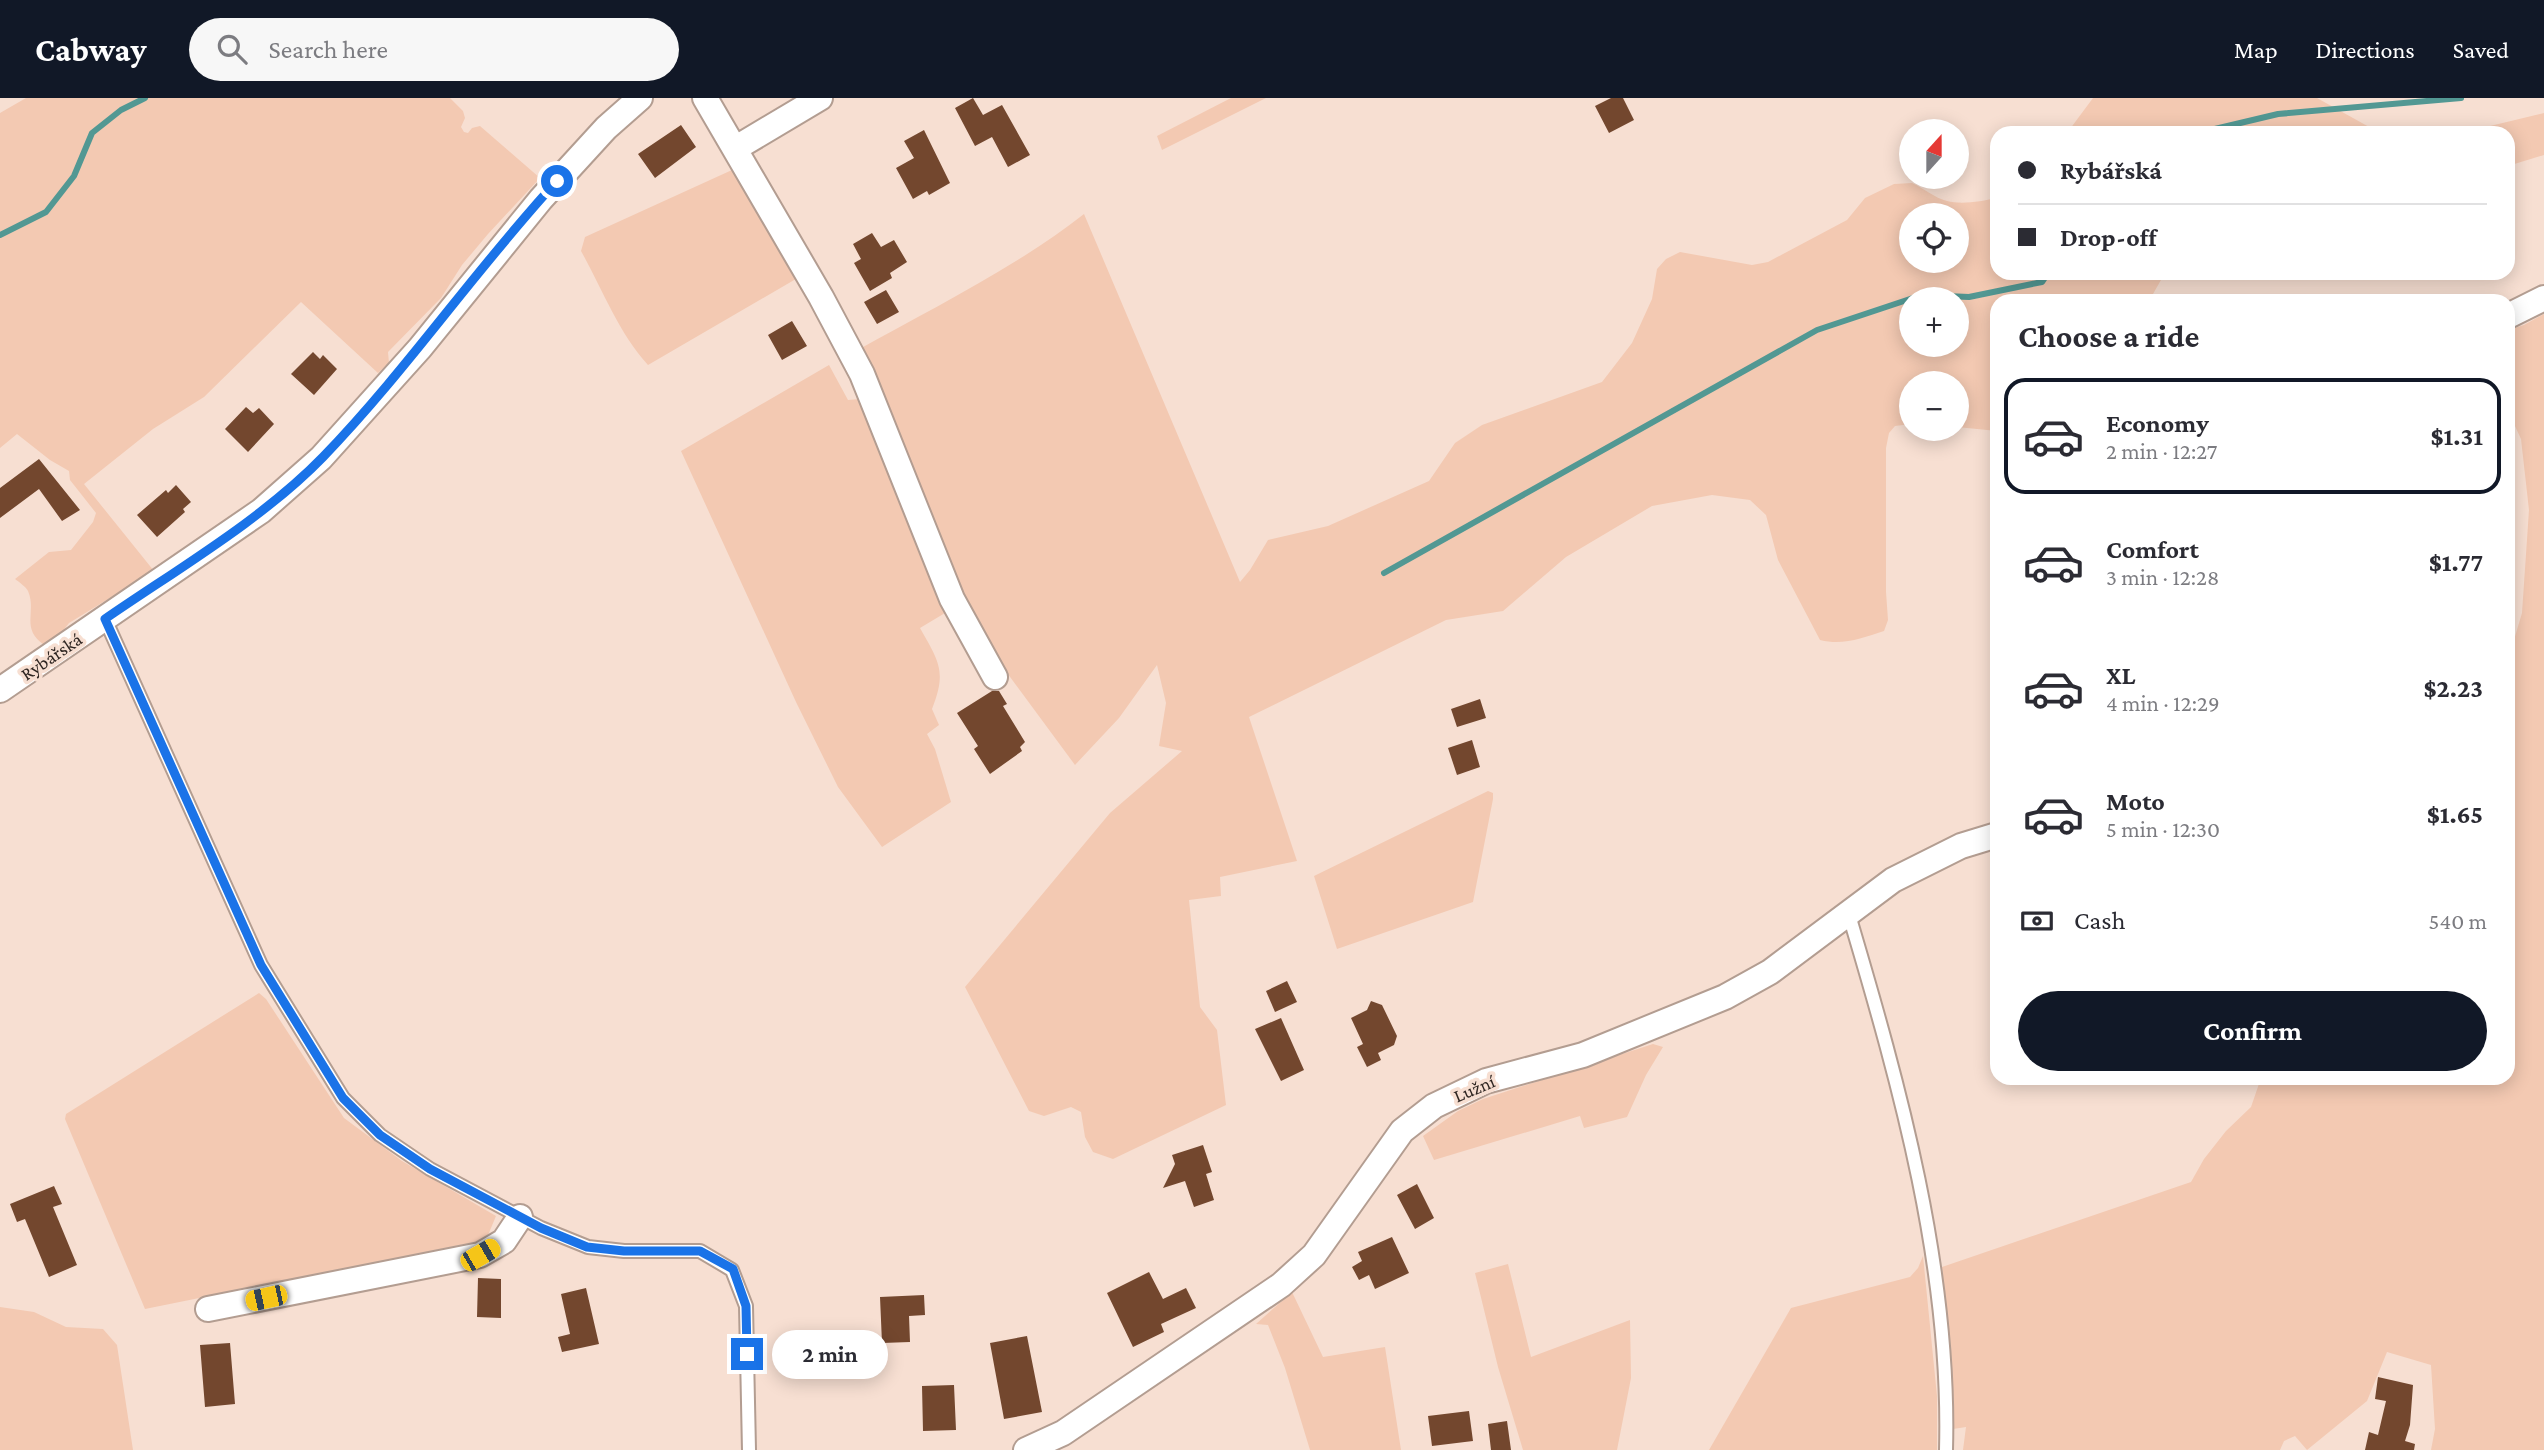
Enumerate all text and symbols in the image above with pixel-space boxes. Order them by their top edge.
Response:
search box [189,18,679,81]
icon: search [213,30,251,68]
text: Cabway [35,31,147,68]
text: Search here [269,35,388,64]
text: Map [2234,36,2278,63]
text: Directions [2316,36,2415,63]
text: Saved [2453,36,2509,63]
north arrow [1899,119,1969,189]
map controls [1899,119,1969,441]
text: Rybářská [2060,156,2162,185]
route start [541,165,573,197]
button: locate [1899,203,1969,273]
text: Drop-off [2060,223,2157,252]
button: + [1899,287,1969,357]
text: Choose a ride [2018,318,2199,354]
button: − [1899,371,1969,441]
icon: car [2022,405,2085,468]
text: Economy [2106,409,2209,438]
text: $1.31 [2431,422,2483,451]
text: 2 min · 12:27 [2106,438,2217,464]
icon: car [2022,531,2085,594]
text: Comfort [2106,535,2199,564]
text: $1.77 [2429,548,2483,577]
text: 3 min · 12:28 [2106,564,2219,590]
street label: Rybářská [17,628,86,684]
icon: car [2022,657,2085,720]
text: XL [2106,661,2135,690]
text: $2.23 [2424,674,2483,703]
text: 4 min · 12:29 [2106,690,2220,716]
icon: car [2022,783,2085,846]
text: Moto [2106,787,2165,816]
text: $1.65 [2427,800,2483,829]
text: 5 min · 12:30 [2106,816,2220,842]
icon: cash [2018,902,2056,940]
text: Cash [2074,906,2125,935]
text: 540 m [2429,908,2487,934]
button: Confirm [2018,991,2487,1071]
street label: Lužní [1450,1070,1499,1106]
car [457,1235,504,1275]
car [244,1283,289,1313]
callout: 2 min [772,1330,887,1378]
route end [731,1338,763,1370]
text: 2 min [802,1341,858,1367]

